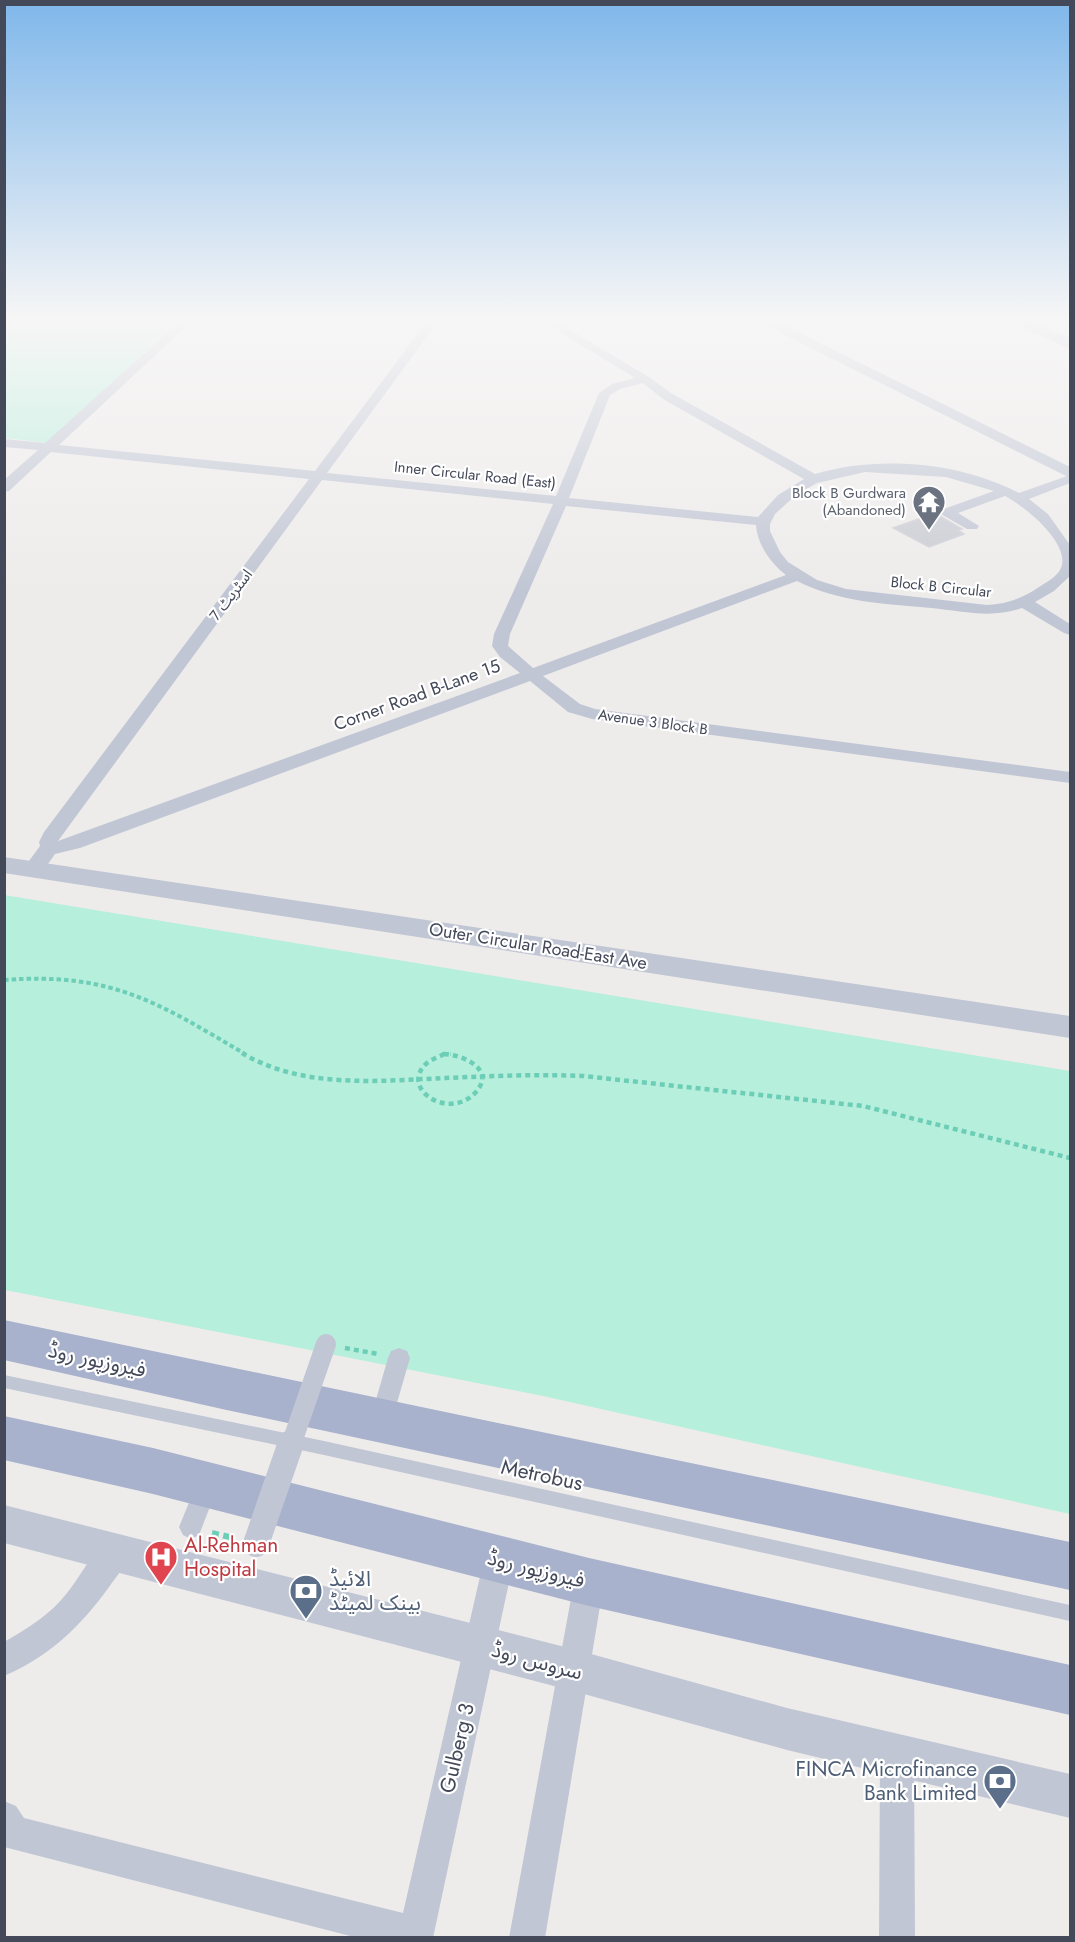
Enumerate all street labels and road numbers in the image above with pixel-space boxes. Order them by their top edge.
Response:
street label: Inner Circular Road (East) [393,456,557,494]
street label: اسٹریٹ 7 [204,565,258,625]
street label: Block B Circular [890,571,993,603]
street label: Corner Road B-Lane 15 [330,653,504,737]
street label: Avenue 3 Block B [597,703,709,741]
street label: Outer Circular Road-East Ave [427,916,649,976]
street label: فیروزپور روڈ [45,1335,149,1385]
street label: Metrobus [498,1452,586,1498]
street label: فیروزپور روڈ [484,1542,588,1596]
street label: سروس روڈ [488,1634,586,1688]
street label: Gulberg 3 [432,1700,482,1796]

